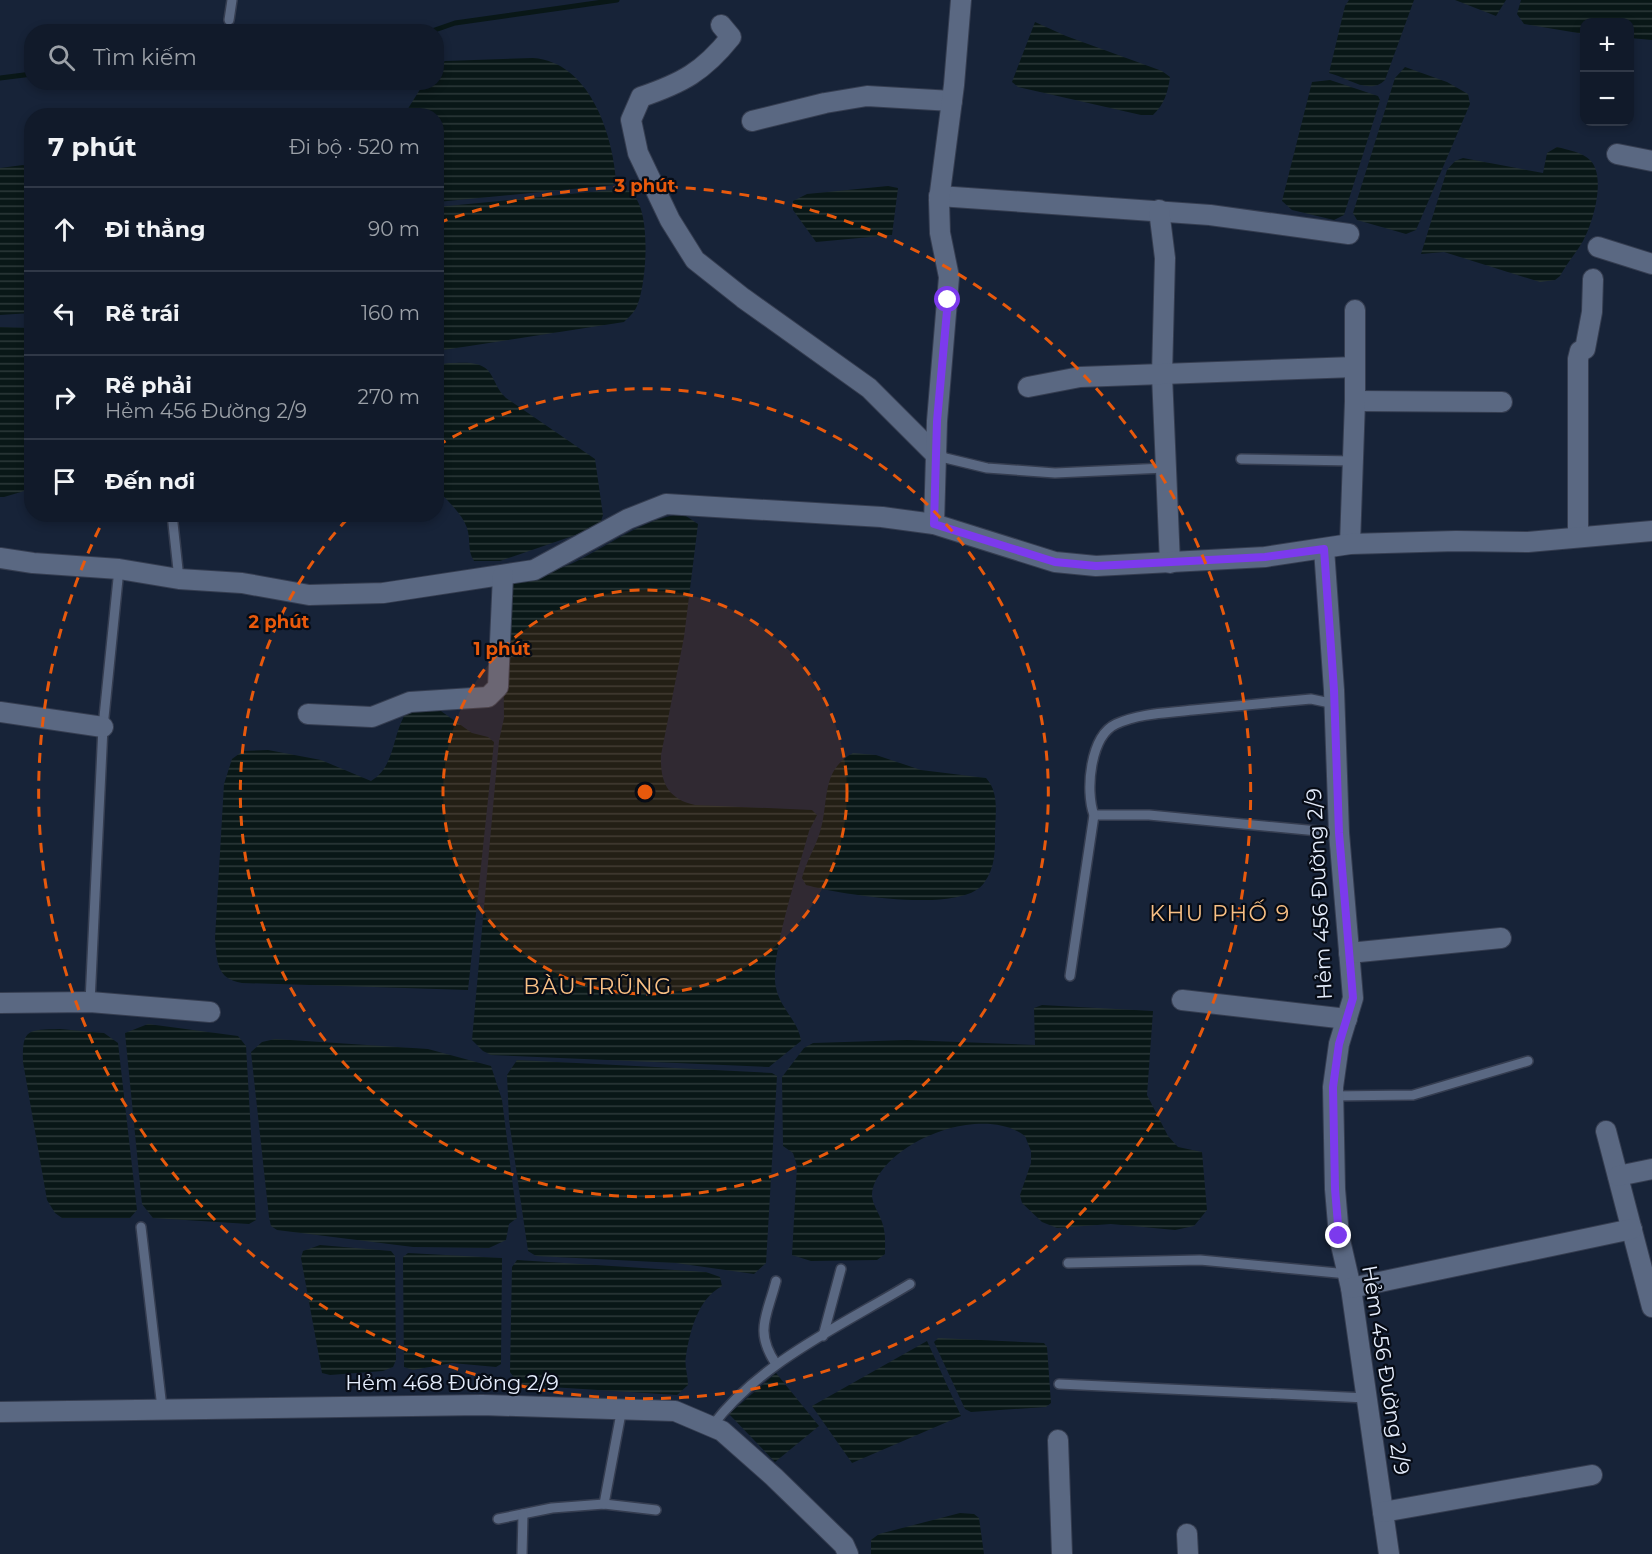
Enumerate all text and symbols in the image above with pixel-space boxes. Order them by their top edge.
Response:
map controls [1580,18,1634,126]
button: + [1580,18,1634,72]
search box [24,24,444,90]
icon: search [45,41,78,74]
text: Tìm kiếm [93,44,197,71]
button: − [1580,72,1634,126]
text: 7 phút [48,131,137,163]
text: Đi bộ · 520 m [289,135,420,159]
text: 3 phút [614,175,676,197]
icon: ahead [48,213,81,246]
text: Đi thẳng [105,216,205,243]
text: 90 m [368,217,420,241]
route start [934,286,960,312]
icon: left [48,297,81,330]
text: Rẽ trái [105,300,180,327]
text: 160 m [361,301,420,325]
text: Rẽ phải [105,372,192,399]
icon: right [48,381,81,414]
text: 270 m [358,385,420,409]
text: Hẻm 456 Đường 2/9 [105,399,307,423]
icon: arrive [48,465,81,498]
text: Đến nơi [105,468,195,495]
text: 2 phút [249,611,310,633]
text: 1 phút [473,638,531,660]
centre of rings [635,782,655,802]
street label: Hẻm 456 Đường 2/9 [1301,787,1337,1001]
district label: KHU PHỐ 9 [1149,899,1291,927]
district label: BÀU TRŨNG [523,973,673,1000]
route end [1325,1222,1351,1248]
street label: Hẻm 456 Đường 2/9 [1357,1263,1415,1477]
street label: Hẻm 468 Đường 2/9 [345,1370,559,1395]

